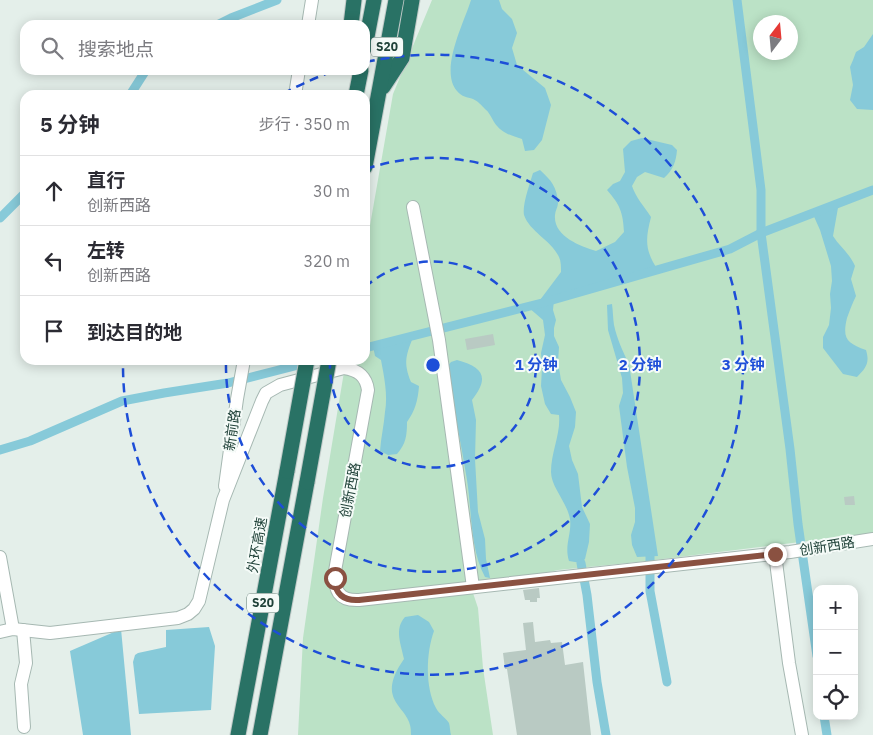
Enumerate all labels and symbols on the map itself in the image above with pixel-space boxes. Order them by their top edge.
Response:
north arrow [753,15,798,60]
road number: S20 [371,38,403,56]
text: 1 分钟 [515,355,557,374]
text: 2 分钟 [619,355,661,374]
text: 3 分钟 [722,355,764,374]
centre of rings [424,356,442,374]
street label: 新前路 [220,408,244,452]
street label: 创新西路 [336,461,364,519]
street label: 外环高速 [243,516,271,574]
street label: 创新西路 [798,533,856,559]
route end [764,543,787,566]
route start [324,567,347,590]
road number: S20 [247,594,279,612]

